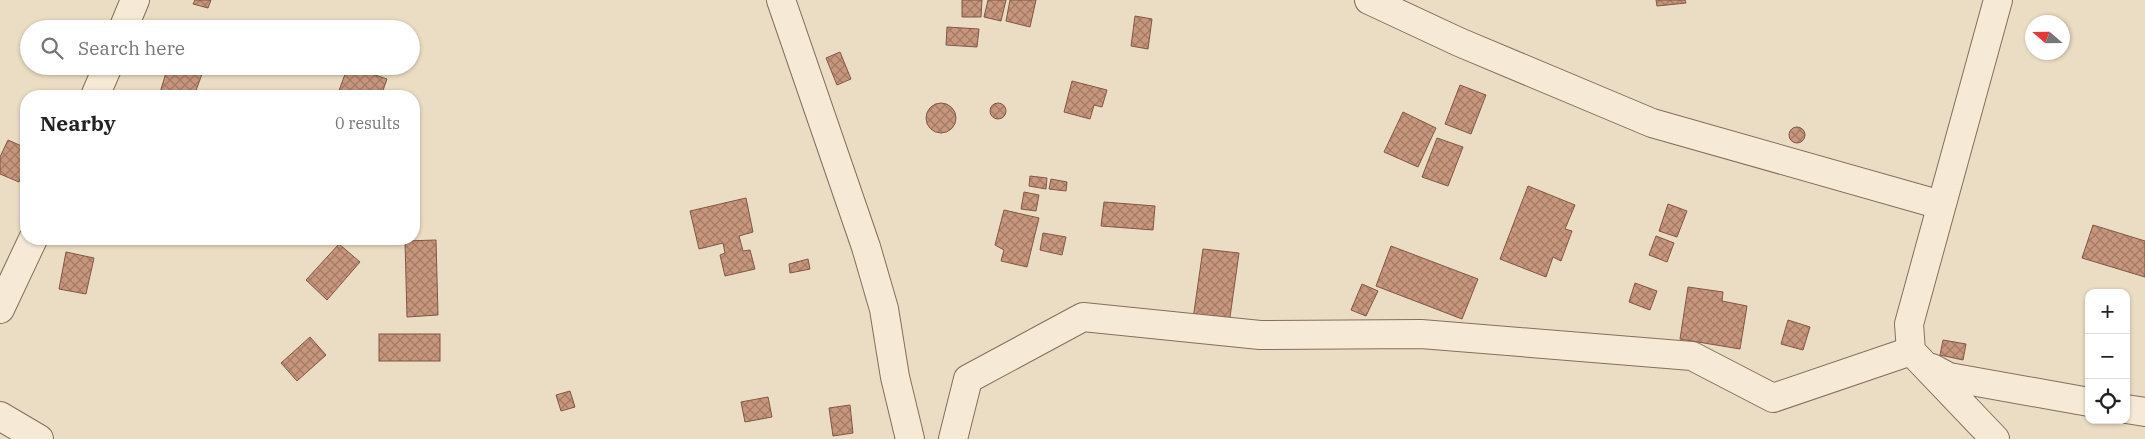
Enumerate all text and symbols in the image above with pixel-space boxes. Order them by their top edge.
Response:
north arrow [2025,15,2070,60]
search box [20,20,420,75]
icon: search [38,34,66,62]
text: Search here [78,36,185,60]
text: Nearby [40,109,116,137]
text: 0 results [335,113,400,133]
map controls [2085,289,2130,424]
button: + [2085,289,2130,334]
button: − [2085,334,2130,379]
button: locate [2085,379,2130,424]

